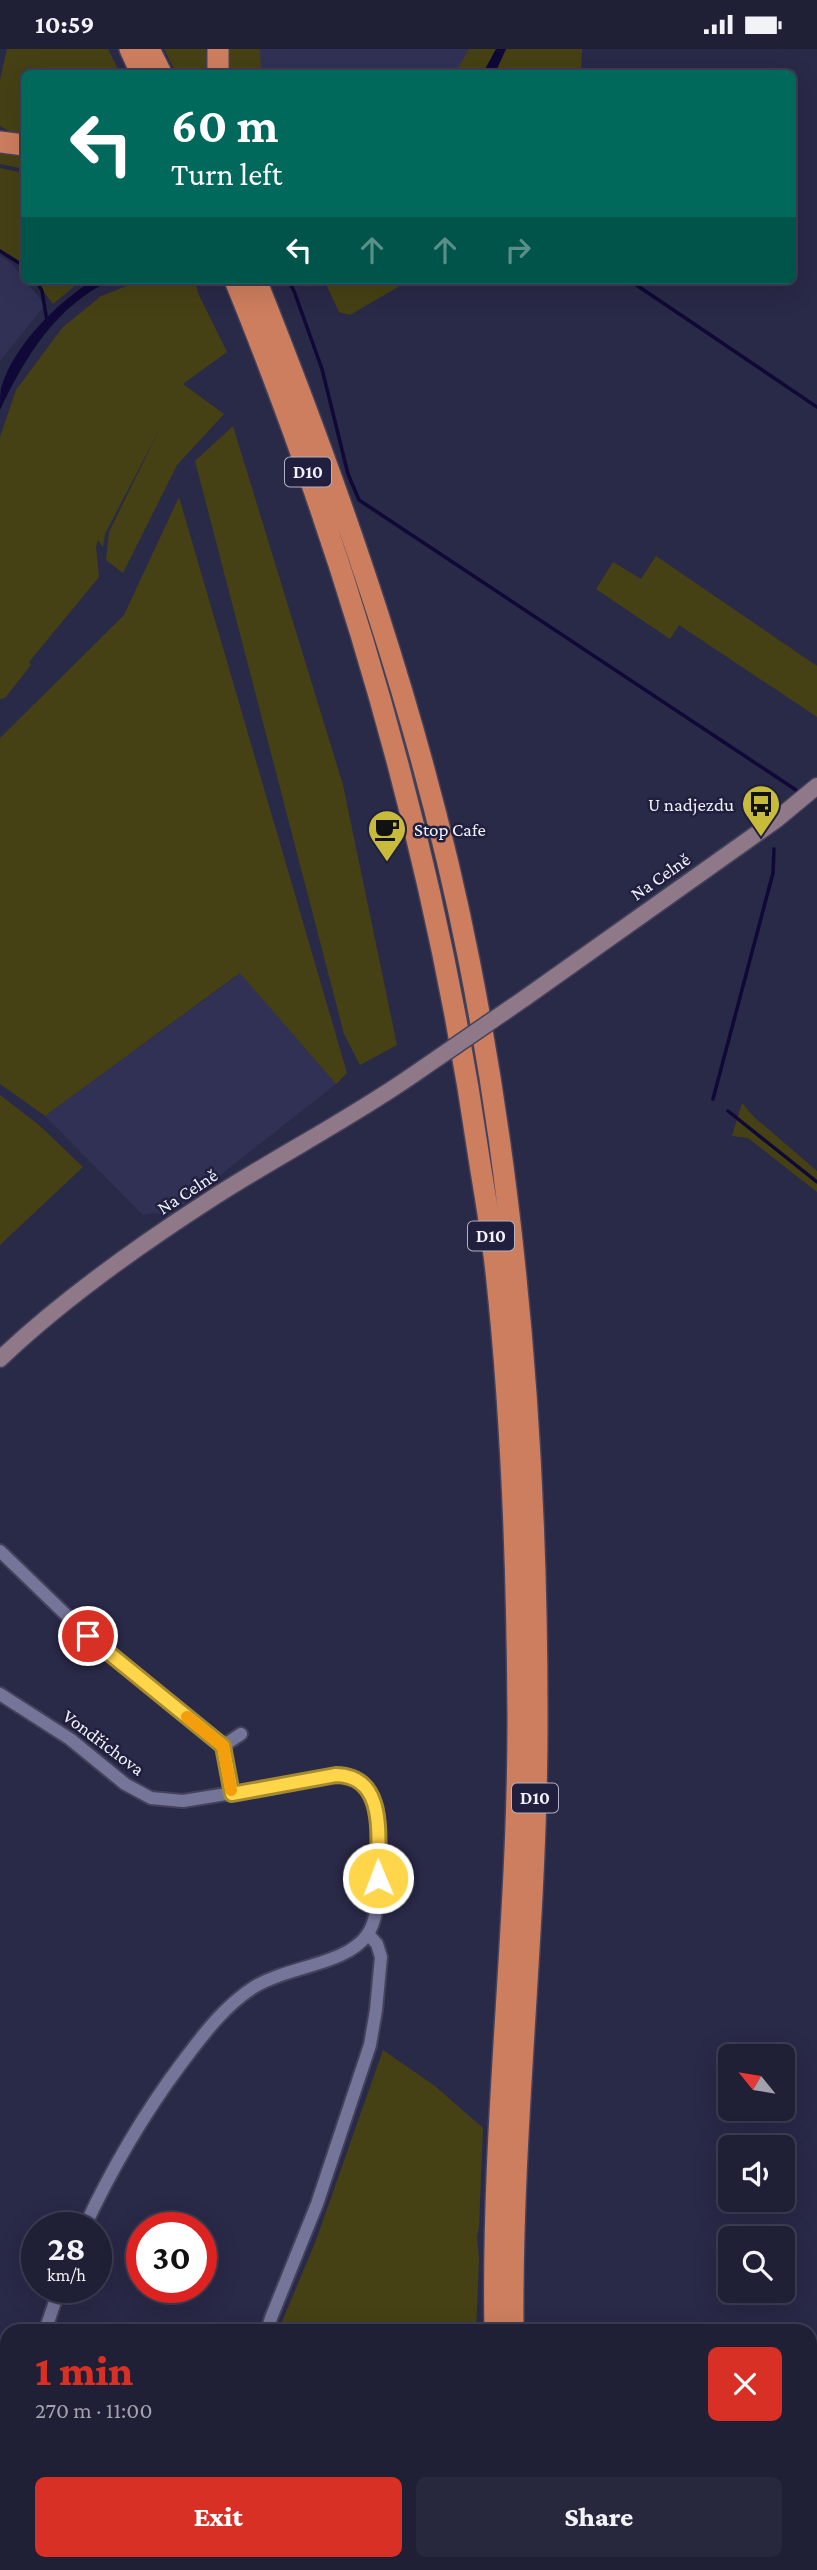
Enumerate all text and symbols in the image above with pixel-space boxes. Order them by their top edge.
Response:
text: 10:59 [35,10,94,39]
icon: left [56,98,147,189]
text: 60 m [171,98,278,153]
text: Turn left [171,156,282,192]
icon: left [280,231,318,269]
icon: ahead [353,231,391,269]
icon: ahead [426,231,464,269]
icon: right [499,231,537,269]
road number: D10 [285,457,331,487]
bus stop icon: U nadjezdu [740,783,782,838]
place label: U nadjezdu [648,794,734,816]
cafe icon: Stop Cafe [366,808,408,863]
place label: Stop Cafe [414,819,486,840]
street label: Na Celně [627,848,694,904]
street label: Na Celně [153,1164,221,1219]
road number: D10 [468,1221,514,1251]
pin [58,1606,118,1666]
icon: arrive [69,1617,107,1655]
street label: Vondřichova [59,1705,149,1780]
road number: D10 [512,1783,558,1813]
position arrow [341,1841,415,1915]
north arrow [718,2044,794,2121]
map controls [718,2044,795,2303]
button: sound [718,2135,795,2212]
speed limit sign: 30 [126,2212,217,2303]
button: search [718,2226,795,2303]
text: 28 [47,2229,86,2268]
text: km/h [47,2265,86,2285]
text: 1 min [35,2347,133,2394]
button: close [708,2347,782,2421]
text: 270 m · 11:00 [35,2397,152,2423]
button: Exit [35,2477,402,2557]
button: Share [416,2477,782,2557]

